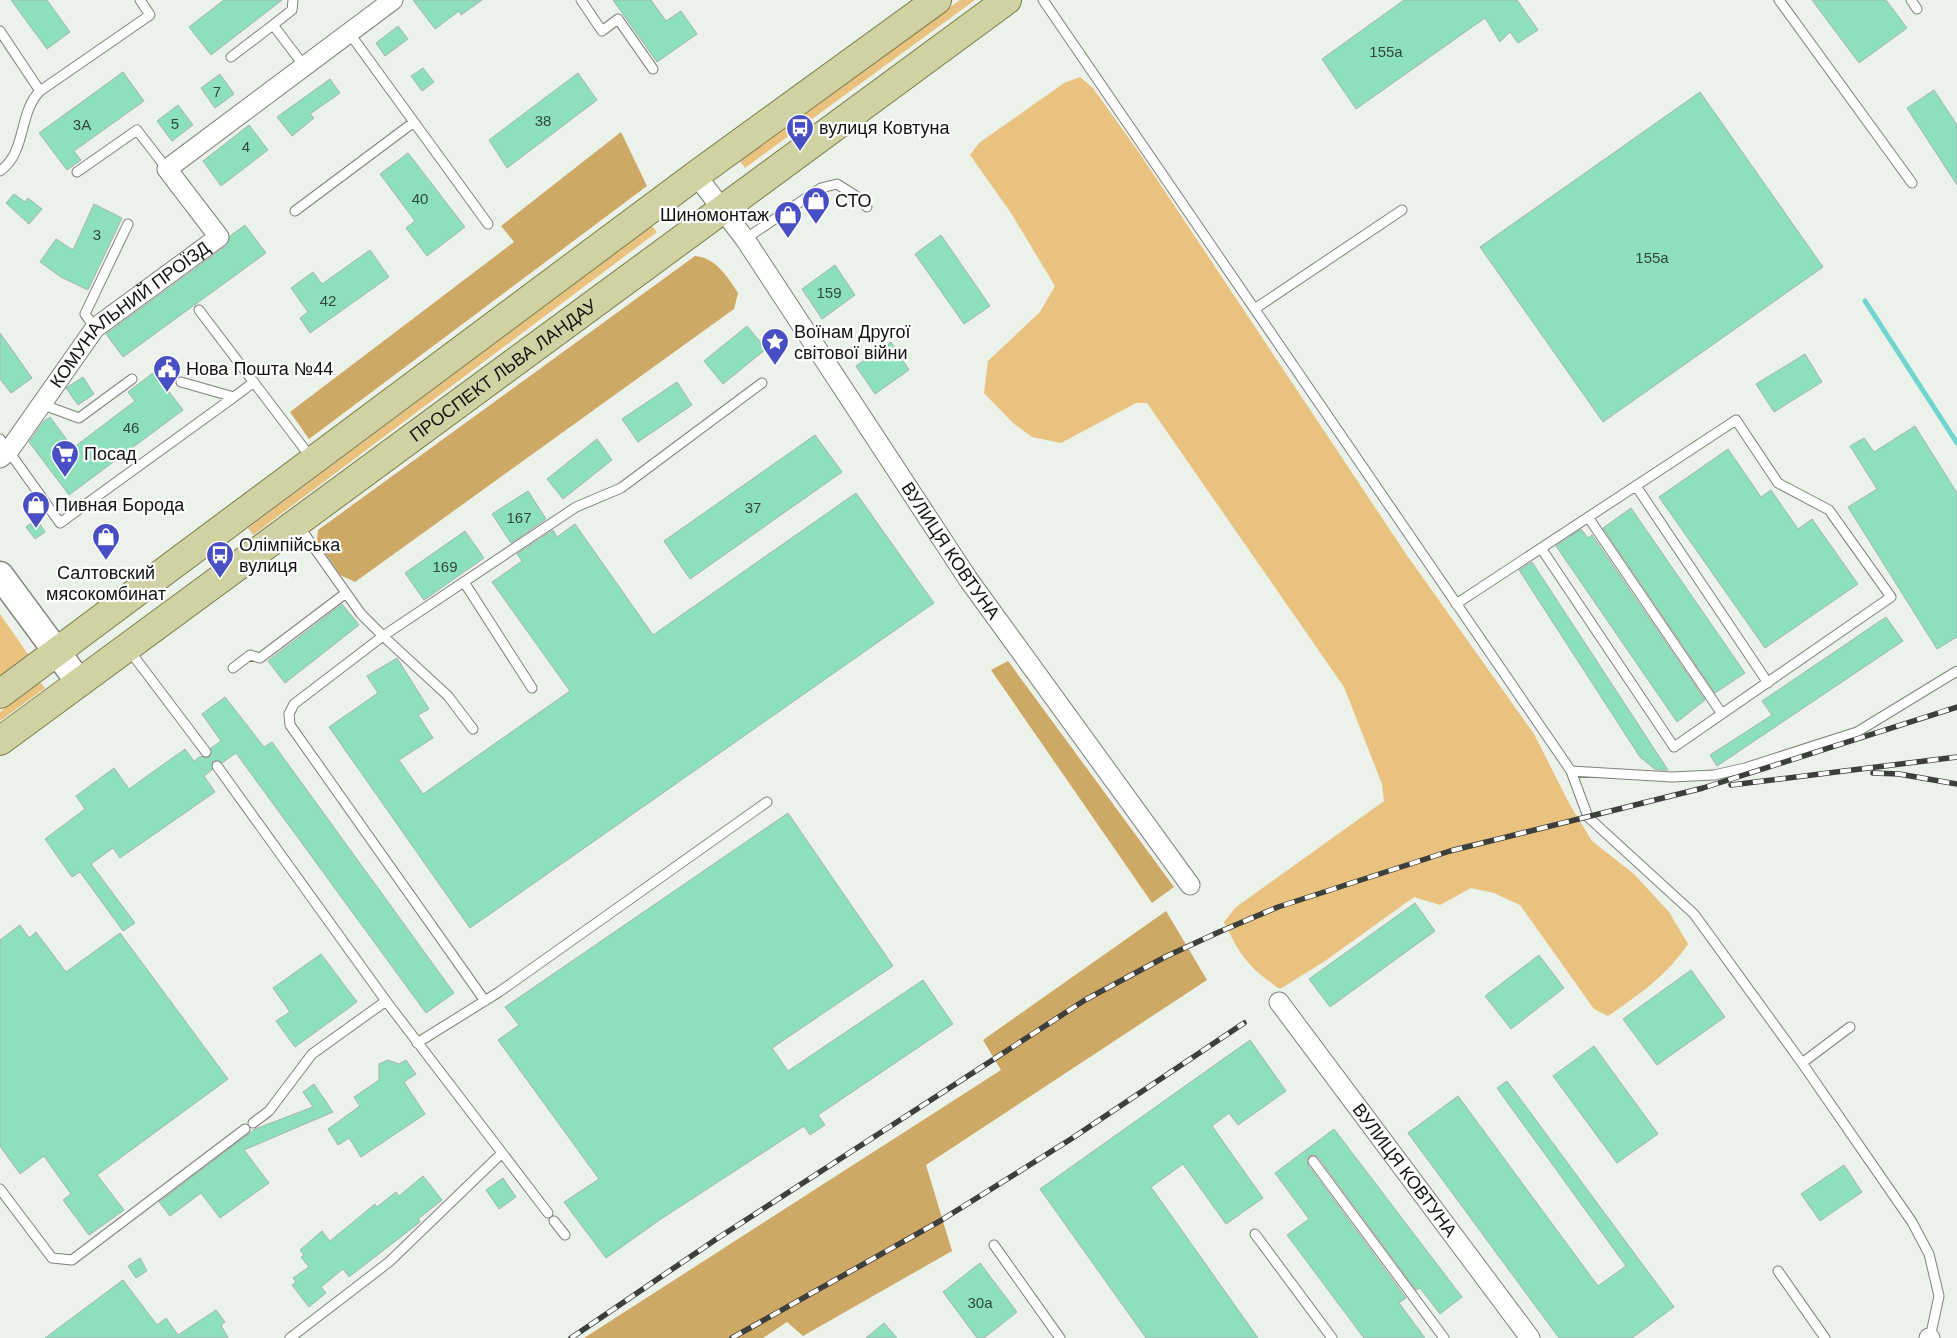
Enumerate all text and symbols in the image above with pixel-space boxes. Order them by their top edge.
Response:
house number: 155а [1369,43,1403,60]
house number: 7 [213,83,221,100]
house number: 38 [535,112,551,129]
bus stop icon: вулиця Ковтуна [785,113,815,152]
house number: 5 [171,115,179,132]
house number: 3А [73,116,91,133]
place label: вулиця Ковтуна [819,118,950,138]
house number: 4 [242,138,250,155]
shop icon: СТО [801,186,831,225]
house number: 40 [412,190,428,207]
place label: СТО [835,191,872,211]
shop icon: Шиномонтаж [773,200,803,239]
place label: Шиномонтаж [660,205,769,225]
house number: 3 [93,226,101,243]
street label: КОМУНАЛЬНИЙ ПРОЇЗД [46,237,214,392]
house number: 155а [1635,249,1669,266]
house number: 159 [816,284,842,301]
house number: 42 [320,292,336,309]
street label: ПРОСПЕКТ ЛЬВА ЛАНДАУ [406,295,601,446]
place label: Воїнам Другої світової війни [794,322,911,363]
place icon: Воїнам Другої світової війни [760,327,790,366]
public building icon: Нова Пошта №44 [152,354,182,393]
place label: Нова Пошта №44 [186,359,333,379]
house number: 46 [123,419,139,436]
supermarket icon: Посад [50,439,80,478]
place label: Посад [84,444,137,464]
street label: ВУЛИЦЯ КОВТУНА [897,478,1004,623]
shop icon: Пивная Борода [21,490,51,529]
place label: Пивная Борода [55,495,185,515]
house number: 37 [745,499,761,516]
house number: 167 [506,509,532,526]
shop icon: Салтовский мясокомбинат [91,522,121,561]
place label: Олімпійська вулиця [239,535,341,576]
bus stop icon: Олімпійська вулиця [205,540,235,579]
house number: 169 [432,558,458,575]
place label: Салтовский мясокомбинат [46,563,166,604]
street label: ВУЛИЦЯ КОВТУНА [1349,1100,1461,1241]
house number: 30а [967,1294,993,1311]

